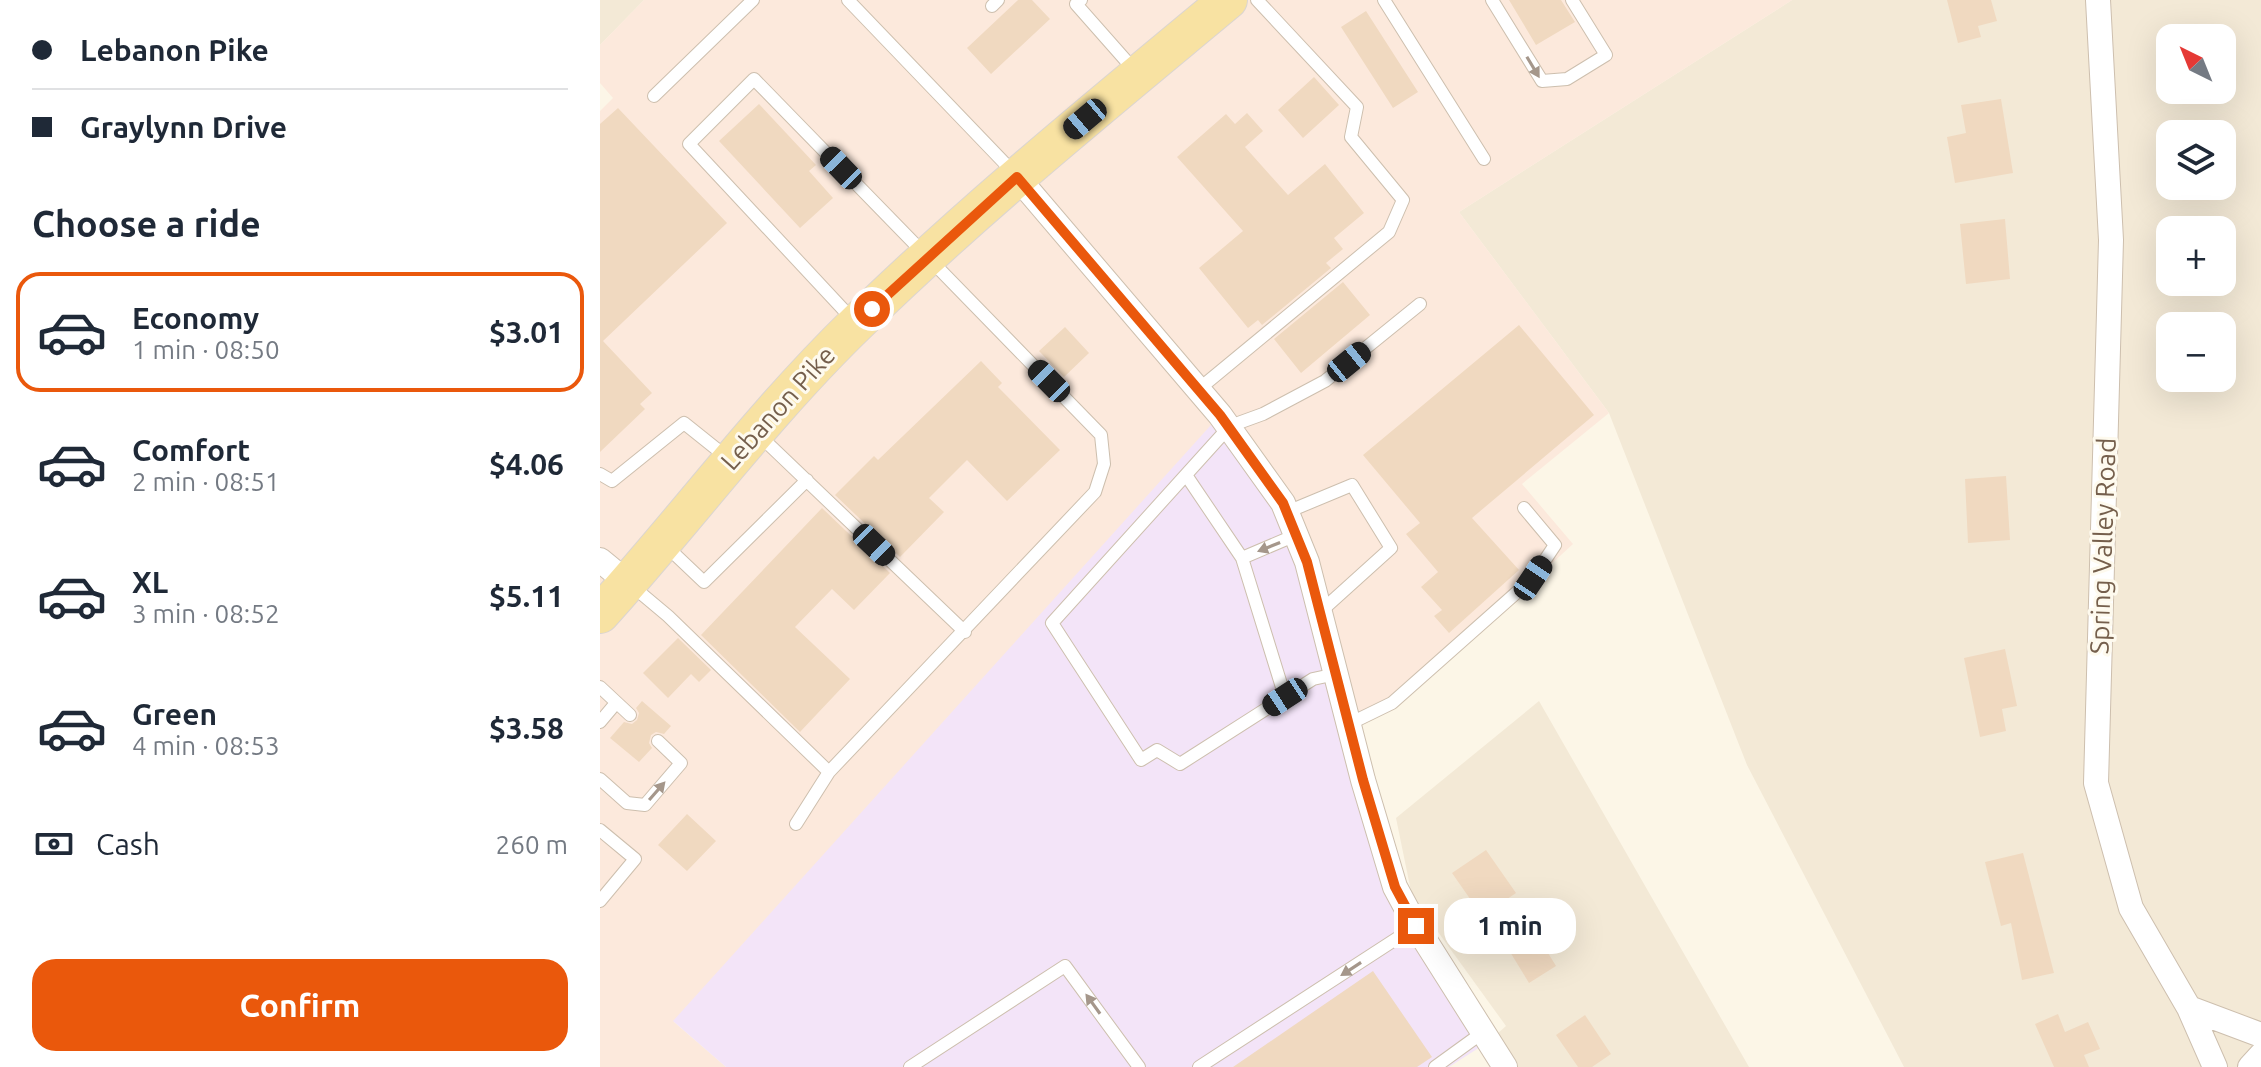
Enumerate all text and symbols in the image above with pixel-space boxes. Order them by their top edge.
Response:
north arrow [2156,24,2236,104]
map controls [2156,24,2236,392]
text: Lebanon Pike [80,33,269,67]
one-way arrow [1526,56,1540,78]
car [1059,94,1111,144]
text: Graylynn Drive [80,110,287,144]
button: layers [2156,120,2236,200]
car [816,142,866,194]
text: Choose a ride [32,203,261,244]
button: + [2156,216,2236,296]
route start [854,291,890,327]
icon: car [36,296,108,368]
text: Economy [132,301,259,335]
button: − [2156,312,2236,392]
text: $3.01 [489,315,564,349]
text: 1 min · 08:50 [132,335,280,364]
car [1323,338,1375,386]
street label: Lebanon Pike [715,340,841,475]
car [1024,356,1074,406]
icon: car [36,428,108,500]
text: Comfort [132,433,250,467]
street label: Spring Valley Road [2084,437,2121,655]
text: $4.06 [489,447,564,481]
text: 2 min · 08:51 [132,467,280,496]
car [848,520,900,570]
one-way arrow [1257,540,1281,553]
car [1510,551,1556,605]
icon: car [36,560,108,632]
text: XL [132,565,168,599]
text: $5.11 [489,579,564,613]
text: 3 min · 08:52 [132,599,280,628]
car [1258,674,1312,720]
icon: car [36,692,108,764]
text: Green [132,697,217,731]
text: $3.58 [489,711,564,745]
text: 4 min · 08:53 [132,731,280,760]
one-way arrow [648,781,665,801]
icon: cash [32,822,76,866]
text: Cash [96,827,160,861]
text: 260 m [496,830,568,859]
callout: 1 min [1444,898,1576,954]
route end [1398,908,1434,944]
text: 1 min [1477,911,1543,940]
button: Confirm [32,959,568,1051]
one-way arrow [1340,961,1362,975]
one-way arrow [1085,993,1101,1015]

